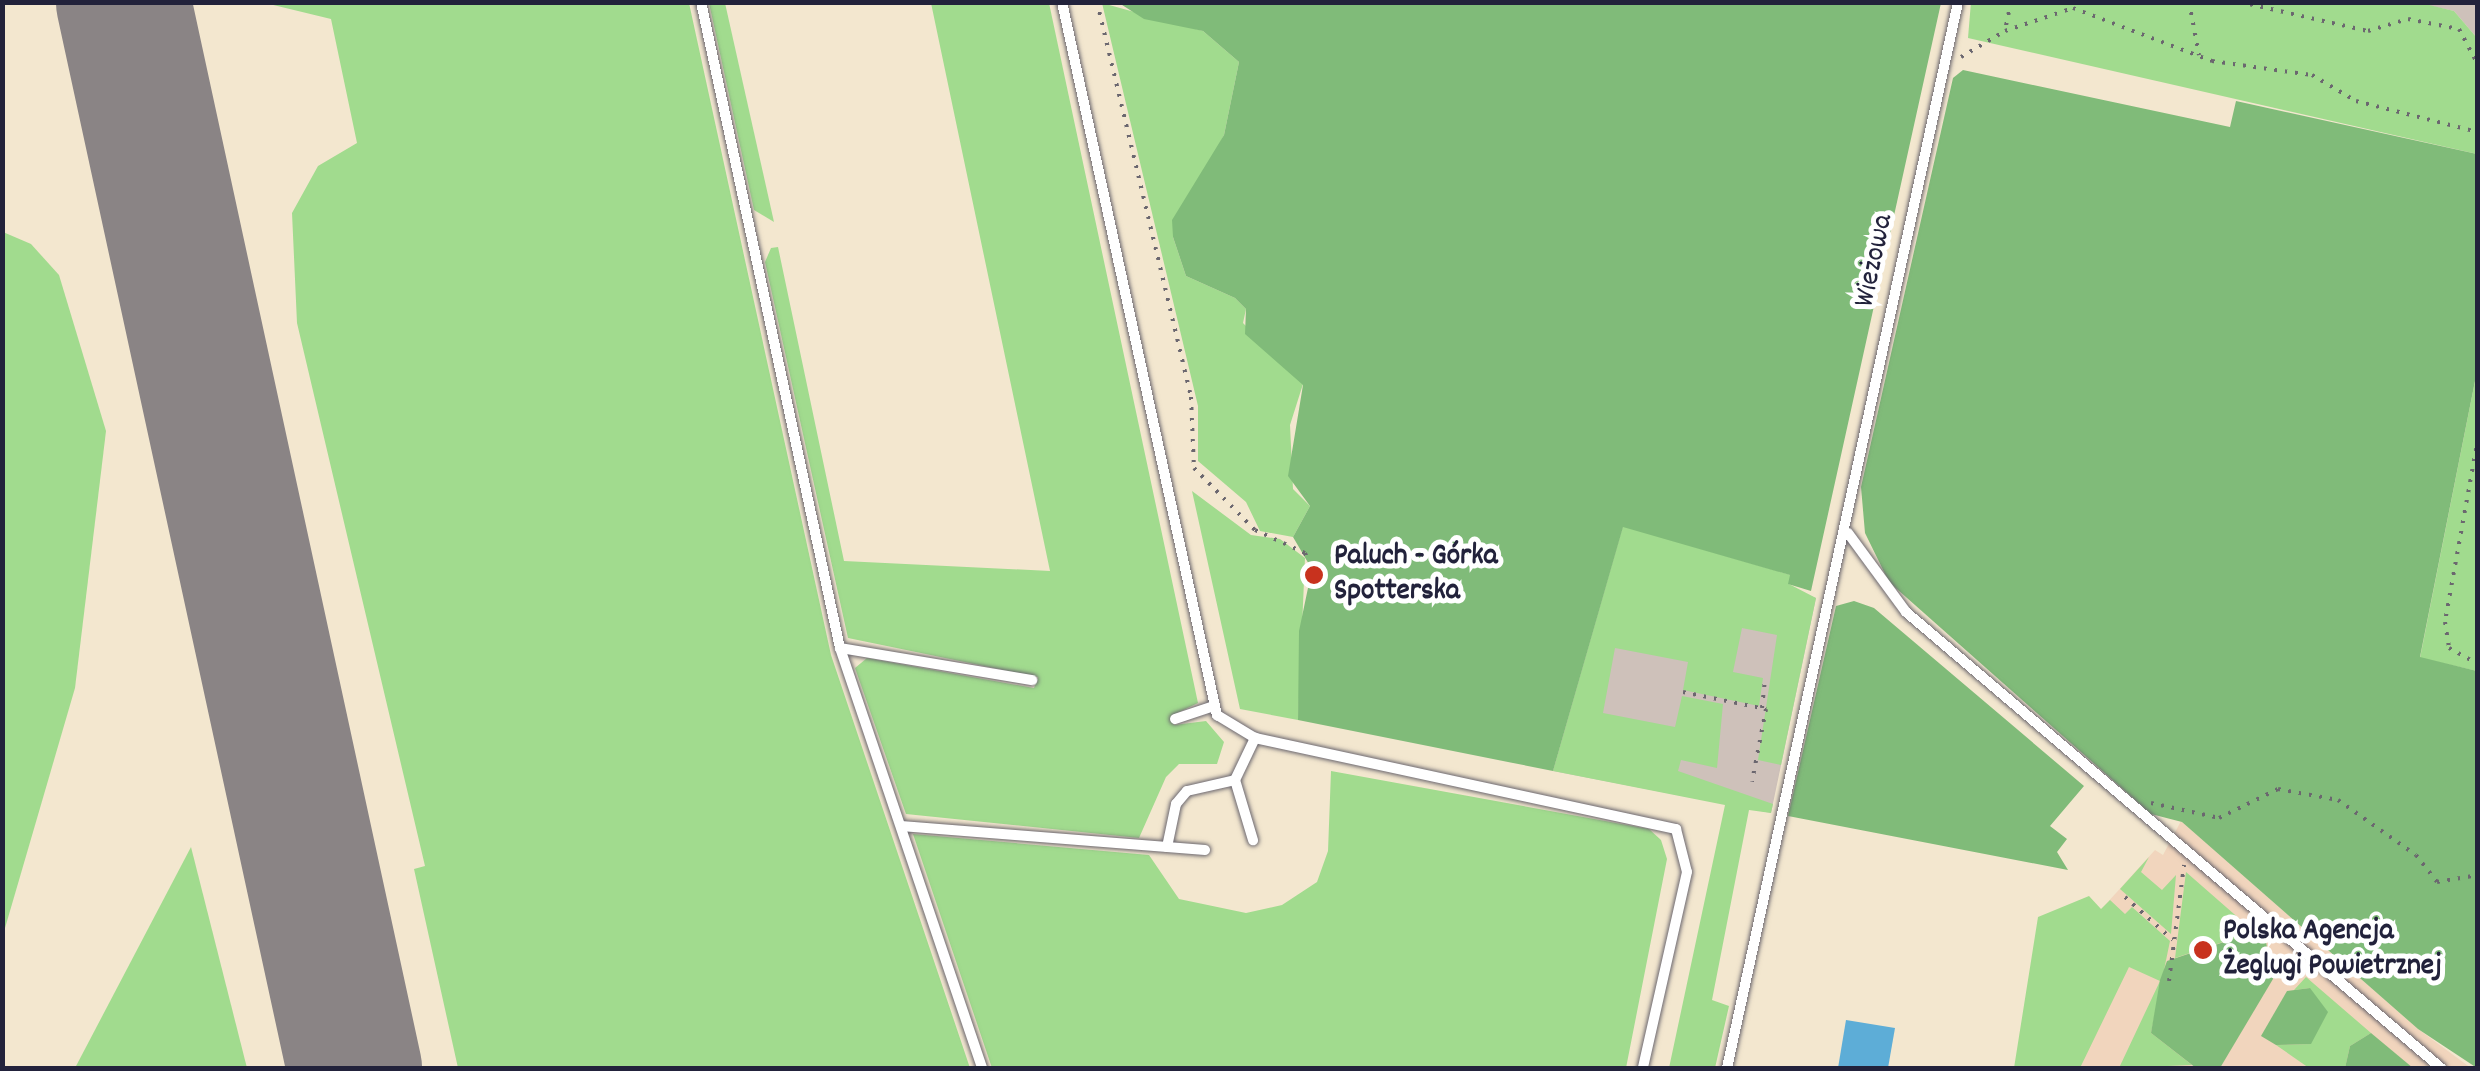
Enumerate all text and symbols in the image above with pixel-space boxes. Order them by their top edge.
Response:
street label: Wieżowa [1849,211,1903,311]
place label: Paluch - Górka Spotterska [1334,540,1498,610]
marker: Paluch - Górka Spotterska [1303,564,1325,586]
place label: Polska Agencja Żeglugi Powietrznej [2223,915,2442,986]
marker: Polska Agencja Żeglugi Powietrznej [2192,939,2214,961]

